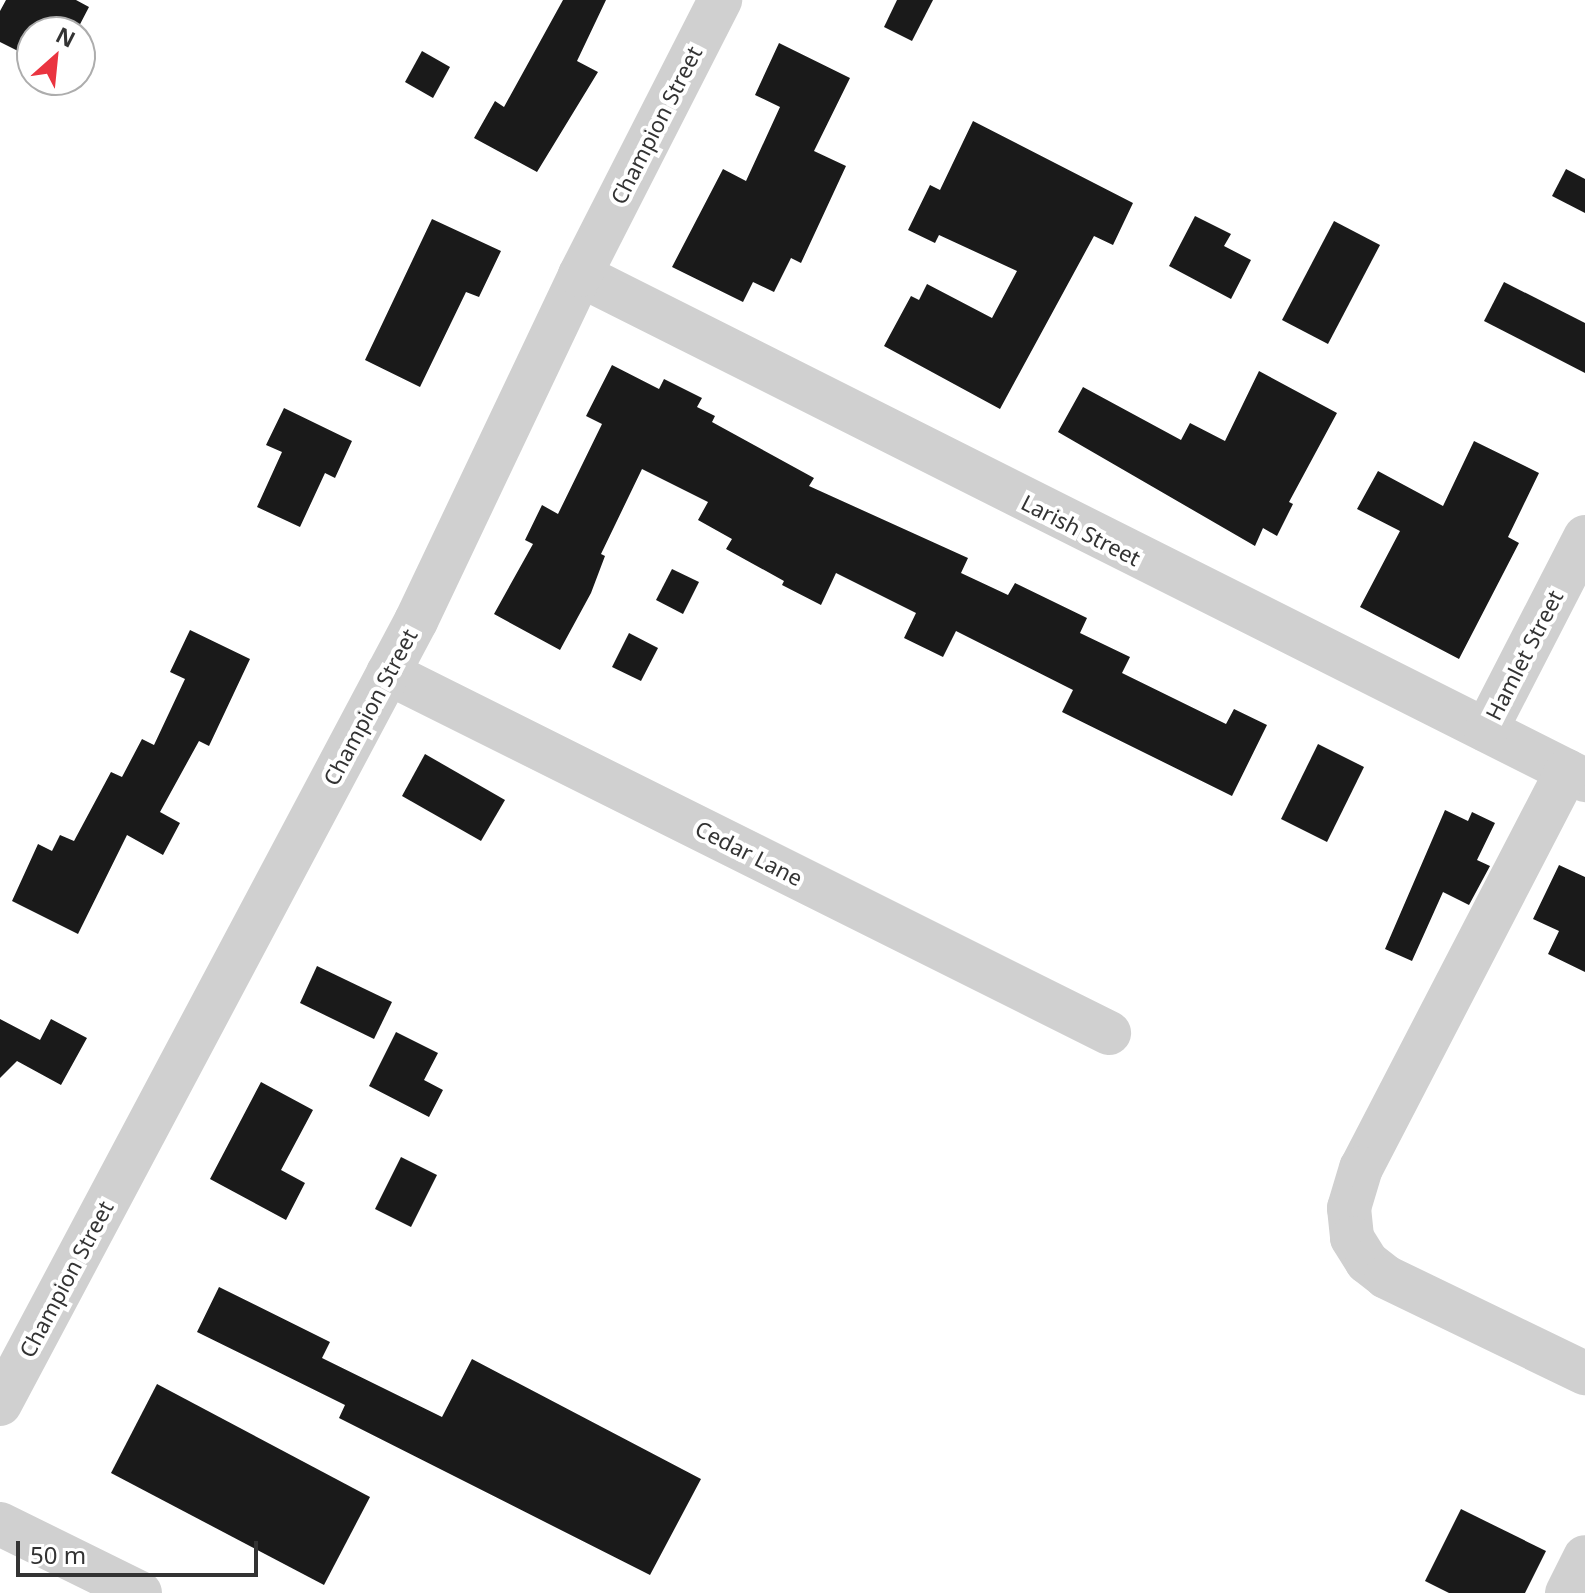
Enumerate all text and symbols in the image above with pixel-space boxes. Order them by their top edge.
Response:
north arrow [16,16,96,96]
text: N [51,19,81,54]
street label: Champion Street [605,42,707,208]
street label: Larish Street [1017,489,1145,571]
street label: Hamlet Street [1480,586,1568,724]
street label: Champion Street [318,624,422,790]
street label: Cedar Lane [691,815,807,891]
street label: Champion Street [14,1196,118,1362]
scale bar [20,1525,262,1575]
text: 50 m [30,1538,86,1571]

